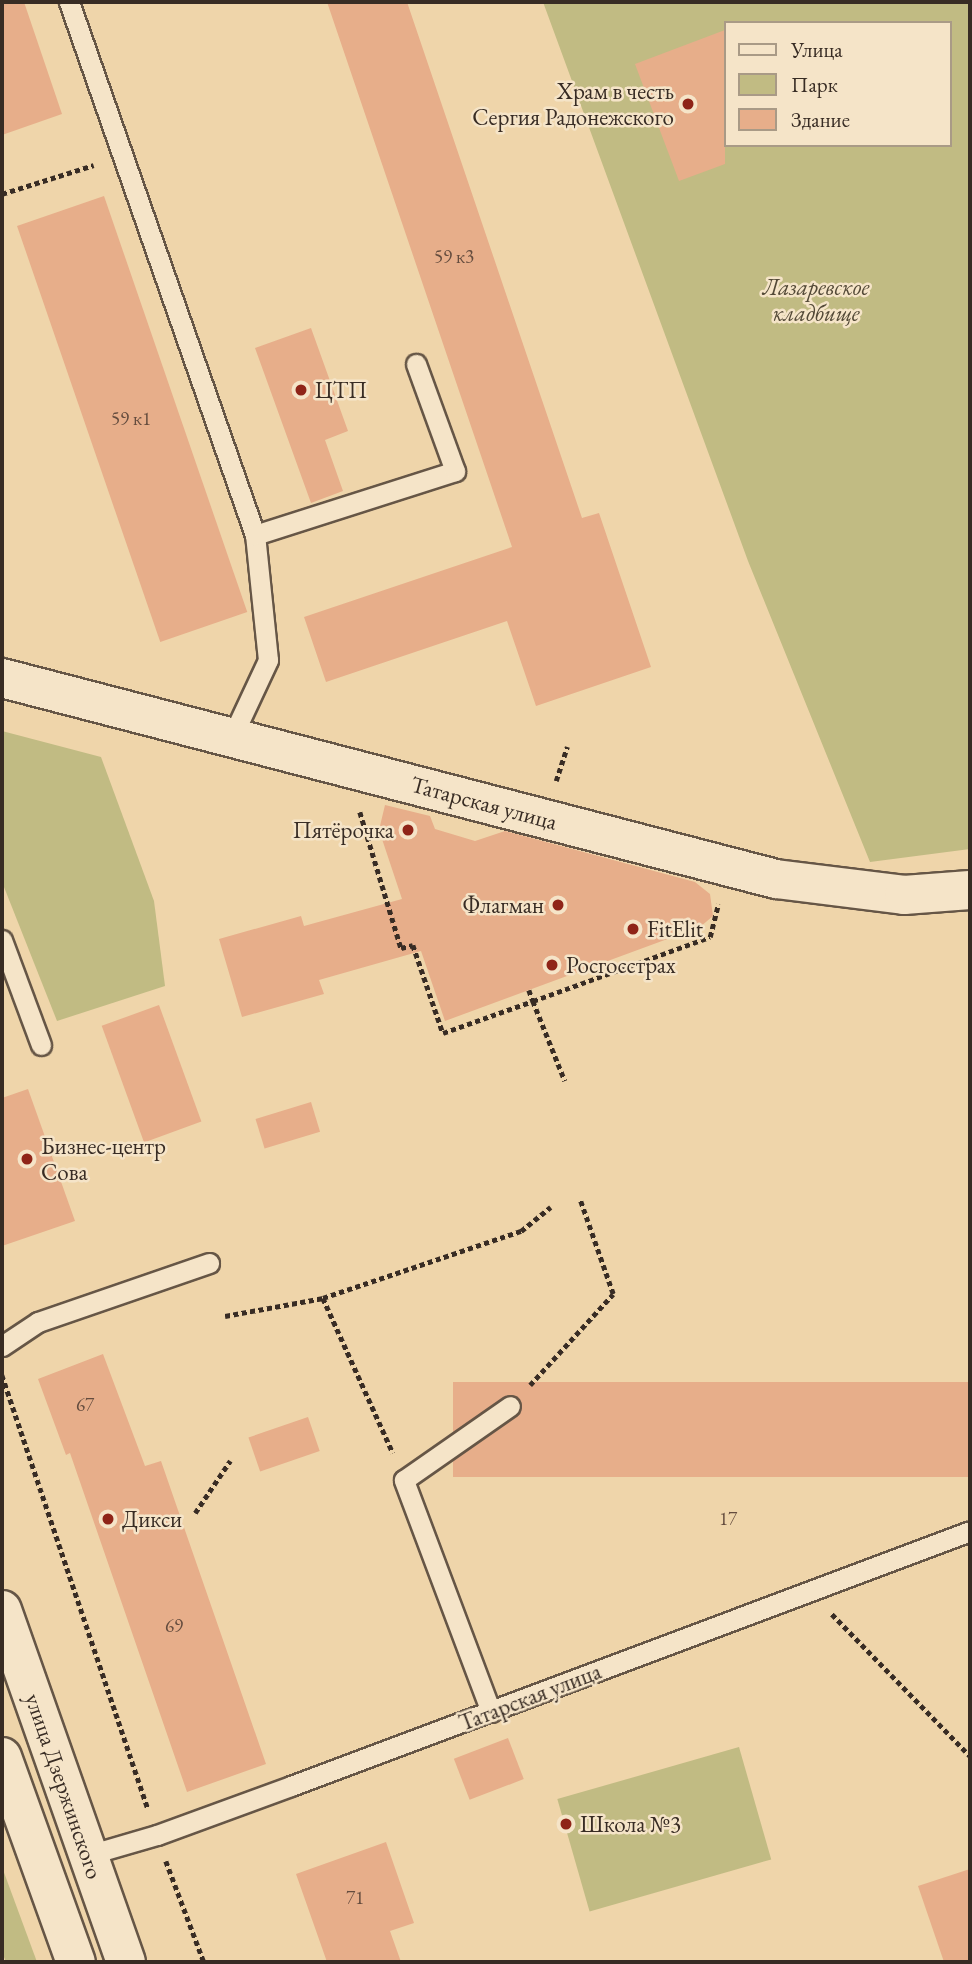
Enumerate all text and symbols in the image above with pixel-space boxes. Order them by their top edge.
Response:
legend [724,21,951,147]
text: Улица [791,36,843,63]
text: Парк [791,71,838,98]
place label: Храм в честь Сергия Радонежского [472,77,674,131]
marker: Храм в честь Сергия Радонежского [680,96,696,112]
text: Здание [791,106,850,133]
house number: 59 к3 [434,246,474,268]
park label: Лазаревское кладбище [763,273,869,327]
place label: ЦТП [315,376,367,404]
marker: ЦТП [293,382,309,398]
house number: 59 к1 [111,408,151,430]
street label: Татарская улица [408,770,560,836]
place label: Пятёрочка [293,816,394,844]
marker: Пятёрочка [400,822,416,838]
place label: Флагман [463,891,544,919]
marker: Флагман [550,897,566,913]
place label: FitElit [647,915,703,943]
marker: FitElit [625,921,641,937]
place label: Росгосстрах [566,951,676,979]
marker: Росгосстрах [544,957,560,973]
place label: Бизнес-центр Сова [41,1132,166,1186]
marker: Бизнес-центр Сова [19,1151,35,1167]
house number: 67 [76,1394,94,1416]
place label: Дикси [122,1505,182,1533]
house number: 17 [719,1508,737,1530]
marker: Дикси [100,1511,116,1527]
house number: 69 [165,1615,183,1637]
street label: Татарская улица [455,1657,605,1737]
street label: улица Дзержинского [19,1690,109,1882]
place label: Школа №3 [580,1810,681,1838]
marker: Школа №3 [558,1816,574,1832]
house number: 71 [346,1887,364,1909]

